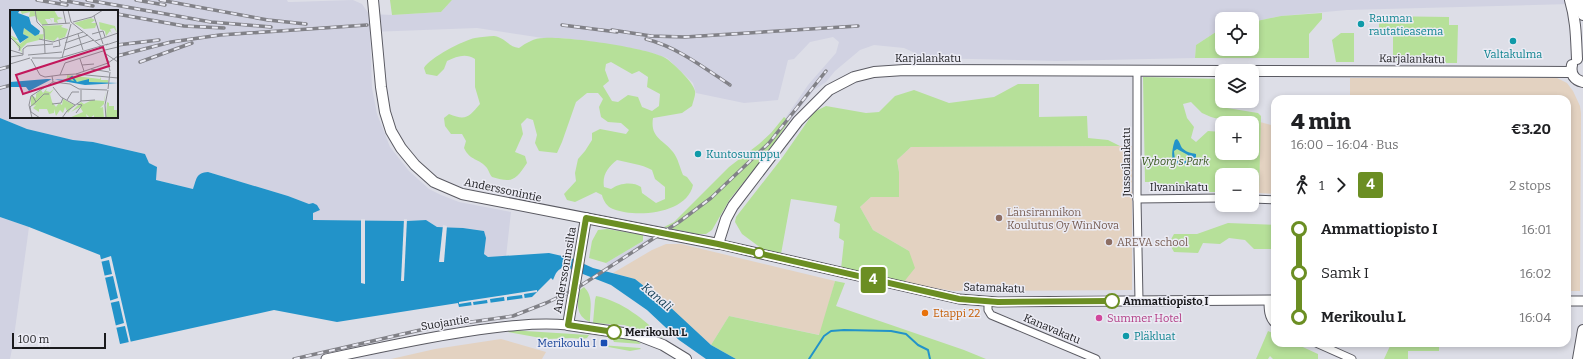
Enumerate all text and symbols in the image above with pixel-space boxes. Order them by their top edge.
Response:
inset map [10,10,118,118]
map controls [1215,12,1259,212]
button: locate [1215,12,1259,56]
place label: Rauman rautatieasema [1369,12,1443,38]
marker: Rauman rautatieasema [1356,19,1366,29]
marker: Valtakulma [1508,36,1518,46]
place label: Valtakulma [1484,48,1542,61]
street label: Karjalankatu [895,52,961,65]
street label: Karjalankatu [1379,52,1445,66]
button: layers [1215,64,1259,108]
text: 4 min [1291,108,1351,135]
button: + [1215,116,1259,160]
text: €3.20 [1511,120,1551,138]
street label: Jussoilankatu [1120,127,1133,198]
text: 16:00 – 16:04 · Bus [1291,137,1399,152]
place label: Kuntosumppu [706,148,780,161]
marker: Kuntosumppu [693,149,703,159]
park label: Vyborg's Park [1141,155,1210,168]
button: − [1215,168,1259,212]
icon: walk [1291,174,1313,196]
icon: forward [1330,174,1352,196]
street label: Anderssonintie [463,175,543,205]
text: 4 [1366,176,1375,193]
text: 1 [1319,178,1324,193]
text: 2 stops [1509,178,1551,193]
street label: Ilvaninkatu [1150,181,1208,194]
place label: Länsirannikon Koulutus Oy WinNova [1007,206,1119,232]
marker: Länsirannikon Koulutus Oy WinNova [994,213,1004,223]
text: Ammattiopisto I [1321,220,1438,238]
text: 16:01 [1522,222,1551,237]
street label: Anderssoninsilta [551,226,579,314]
place label: AREVA school [1117,236,1188,249]
marker: AREVA school [1104,237,1114,247]
unlabelled marker [753,247,765,259]
text: Samk I [1321,264,1369,282]
text: 16:02 [1520,266,1551,281]
line badge: 4 [860,267,886,293]
text: 4 [869,271,877,288]
water label: Kanali [639,280,676,314]
street label: Satamakatu [963,280,1025,296]
marker: Ammattiopisto I [1104,293,1120,309]
place label: Ammattiopisto I [1123,295,1209,308]
place label: Etappi 22 [933,307,980,320]
marker: Etappi 22 [920,308,930,318]
text: Merikoulu L [1321,308,1406,326]
text: 16:04 [1519,310,1551,325]
street label: Kanavakatu [1022,311,1082,347]
place label: Summer Hotel [1107,312,1182,325]
street label: Suojantie [420,313,470,333]
marker: Summer Hotel [1094,313,1104,323]
marker: Merikoulu L [606,324,622,340]
place label: Merikoulu L [625,326,687,339]
place label: Pläkluat [1134,330,1176,343]
scale bar [12,331,106,350]
marker: Pläkluat [1121,331,1131,341]
text: 100 m [18,333,49,346]
place label: Merikoulu I [537,337,596,350]
marker: Merikoulu I [599,338,609,348]

